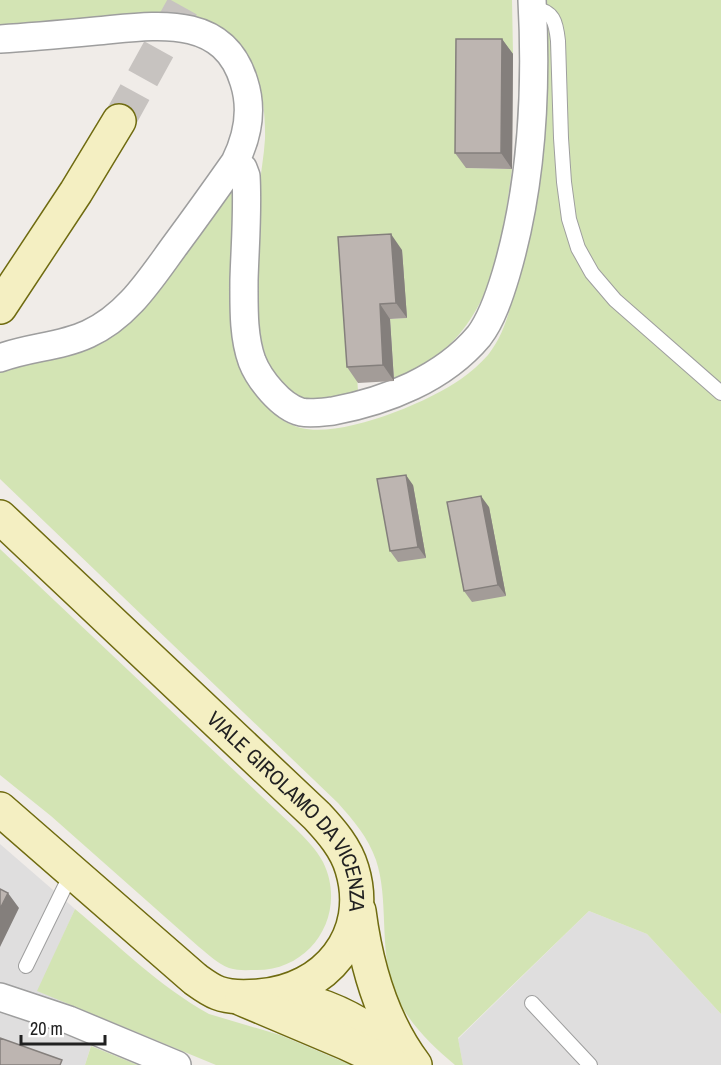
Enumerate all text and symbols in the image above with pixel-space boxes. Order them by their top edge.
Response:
street label: VIALE GIROLAMO DA VICENZA [201,704,372,913]
scale bar [21,1008,105,1046]
text: 20 m [30,1016,63,1041]

